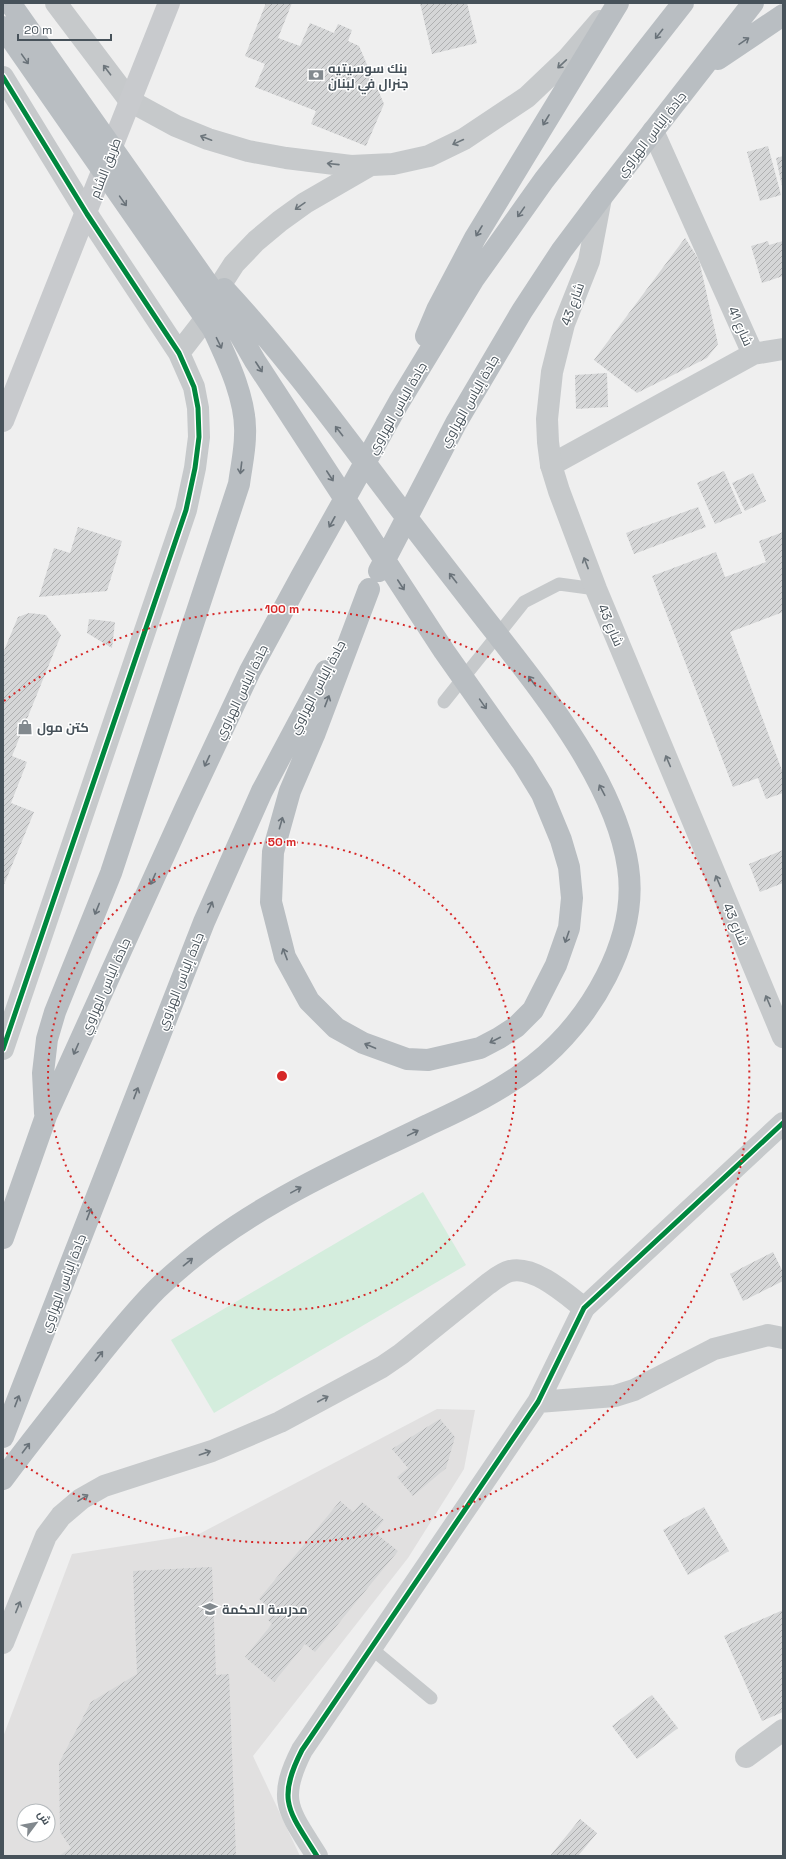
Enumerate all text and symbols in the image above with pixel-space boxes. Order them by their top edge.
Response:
scale bar [18,16,111,42]
text: 20 m [24,22,52,38]
one-way arrow [654,28,663,39]
one-way arrow [738,37,749,45]
one-way arrow [21,53,29,64]
one-way arrow [557,59,567,69]
place label: بنك سوسيتيه جنرال في لبنان [328,60,408,95]
one-way arrow [103,64,111,75]
bank icon: بنك سوسيتيه جنرال في لبنان [307,66,325,84]
street label: جادة إلياس الهراوي [613,88,692,182]
one-way arrow [542,114,550,126]
one-way arrow [200,134,212,142]
street label: طريق الشام [86,136,126,201]
one-way arrow [453,139,465,146]
one-way arrow [327,160,340,168]
one-way arrow [119,195,127,206]
one-way arrow [295,202,306,210]
one-way arrow [517,206,525,217]
one-way arrow [475,225,483,236]
street label: شارع 43 [557,280,588,328]
street label: شارع 41 [724,304,757,349]
one-way arrow [216,337,224,349]
street label: جادة إلياس الهراوي [436,352,504,451]
street label: جادة الياس الهراوي [364,359,432,458]
one-way arrow [255,362,263,373]
one-way arrow [335,425,344,436]
one-way arrow [237,461,245,474]
one-way arrow [326,471,334,482]
one-way arrow [327,516,335,528]
one-way arrow [582,558,590,570]
one-way arrow [449,572,458,583]
one-way arrow [397,579,405,590]
text: 100 m [265,601,299,617]
street label: شارع 43 [594,601,627,649]
street label: جادة إلياس الهراوي [286,637,351,738]
street label: جادة الياس الهراوي [211,642,274,743]
one-way arrow [528,676,536,687]
one-way arrow [324,696,332,708]
one-way arrow [479,698,487,709]
shop icon: كتن مول [16,718,34,736]
place label: كتن مول [37,719,89,736]
one-way arrow [203,755,210,767]
one-way arrow [664,755,671,767]
one-way arrow [598,785,605,797]
one-way arrow [278,816,285,829]
text: 50 m [268,834,296,850]
one-way arrow [149,873,156,885]
one-way arrow [714,875,721,887]
street label: شارع 43 [719,900,752,948]
one-way arrow [207,902,214,914]
one-way arrow [92,903,100,915]
street label: جادة إلياس الهراوي [153,930,210,1033]
one-way arrow [562,930,570,942]
street label: جادة الياس الهراوي [77,935,136,1038]
one-way arrow [280,949,288,961]
one-way arrow [764,995,771,1007]
one-way arrow [489,1037,501,1044]
one-way arrow [72,1042,79,1054]
one-way arrow [365,1042,377,1050]
centre of rings [275,1069,289,1083]
one-way arrow [132,1088,140,1100]
one-way arrow [406,1129,418,1136]
one-way arrow [290,1186,302,1193]
one-way arrow [86,1209,94,1221]
street label: جادة إلياس الهراوي [37,1232,92,1335]
one-way arrow [182,1258,193,1266]
one-way arrow [95,1351,103,1362]
one-way arrow [14,1395,22,1407]
one-way arrow [317,1395,329,1403]
one-way arrow [22,1442,31,1453]
one-way arrow [198,1449,211,1456]
one-way arrow [77,1494,88,1502]
school or university icon: مدرسة الحكمة [201,1600,219,1618]
one-way arrow [14,1601,22,1613]
place label: مدرسة الحكمة [222,1601,308,1618]
north arrow [16,1803,56,1843]
text: ش [35,1808,54,1827]

